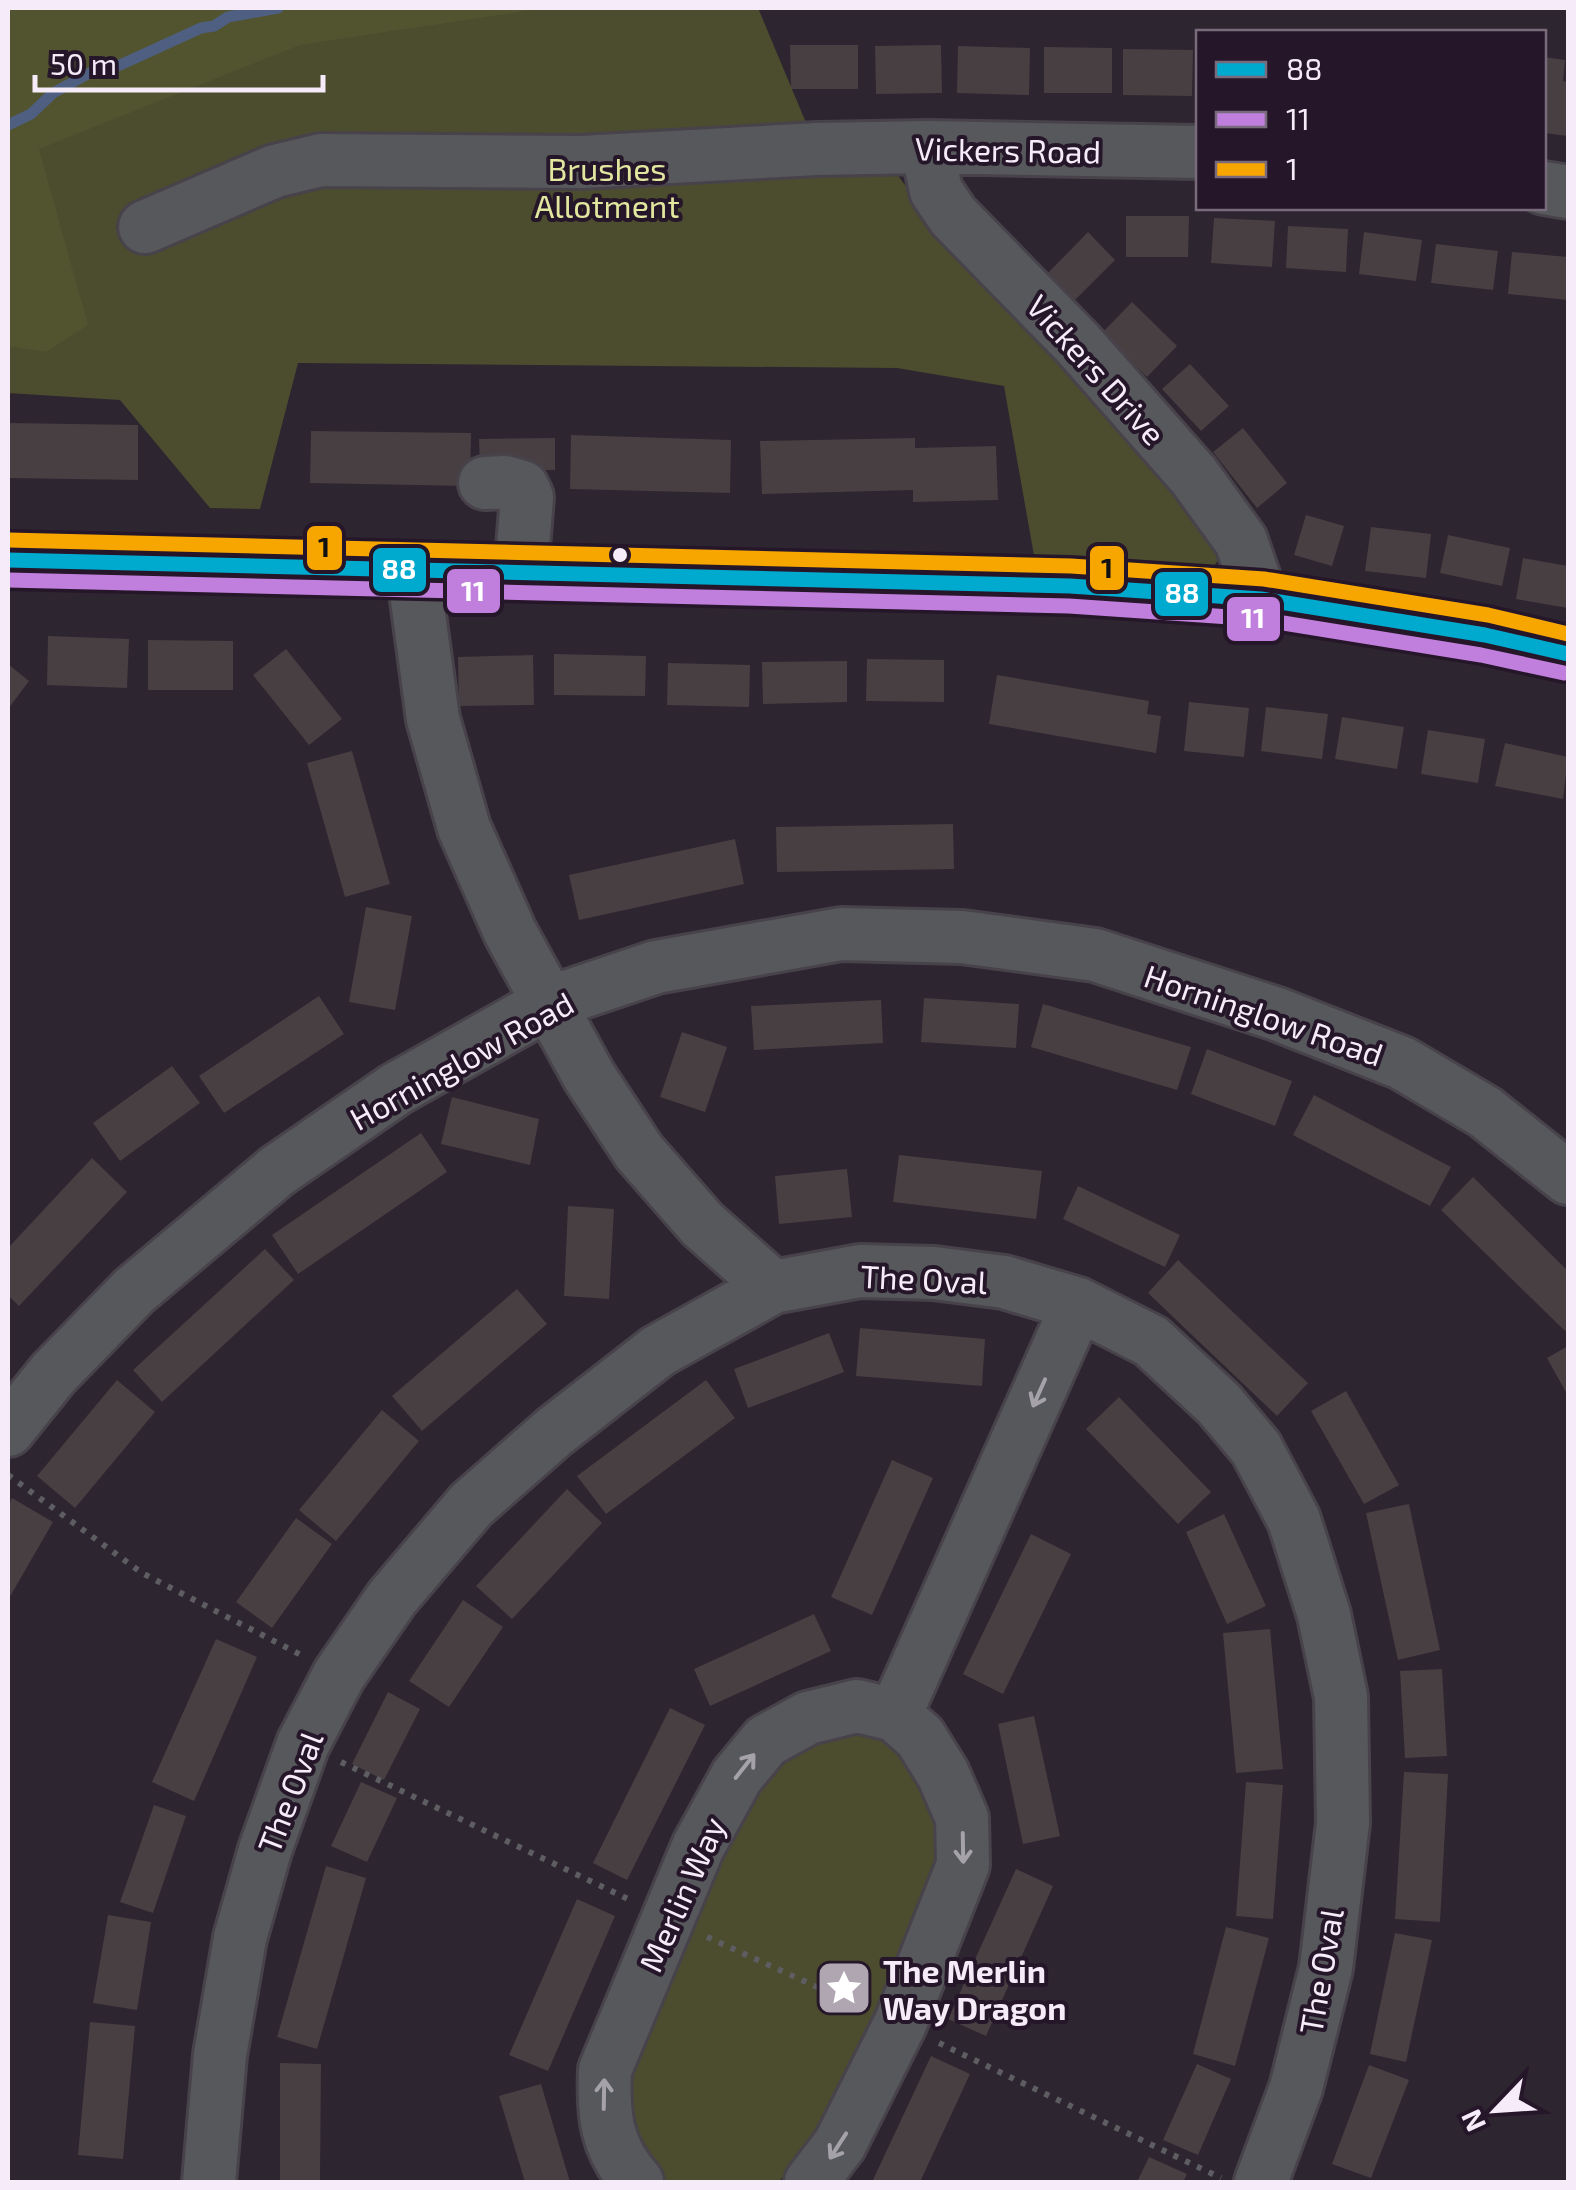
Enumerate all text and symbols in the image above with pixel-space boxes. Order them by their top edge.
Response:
scale bar [35,30,322,92]
legend [1196,30,1546,210]
text: 50 m [50,45,117,81]
text: 88 [1286,50,1322,86]
text: 11 [1286,100,1310,136]
street label: Vickers Road [915,128,1101,170]
park label: Brushes Allotment [534,149,680,224]
text: 1 [1286,150,1298,186]
street label: Vickers Drive [1020,286,1174,452]
line badge: 1 [305,524,344,572]
text: 1 [318,529,330,563]
line badge: 1 [1088,544,1126,592]
unlabelled marker [610,545,630,565]
line badge: 88 [371,546,428,594]
text: 1 [1101,550,1113,584]
text: 88 [382,551,416,585]
line badge: 11 [445,567,502,615]
line badge: 88 [1153,570,1210,618]
text: 11 [461,573,485,607]
text: 88 [1165,575,1199,609]
line badge: 11 [1225,595,1282,643]
text: 11 [1241,600,1265,634]
street label: Horninglow Road [1140,955,1388,1073]
street label: Horninglow Road [343,983,579,1137]
street label: The Oval [860,1256,989,1300]
one-way arrow [1028,1377,1047,1407]
street label: The Oval [249,1726,330,1858]
one-way arrow [735,1753,756,1780]
street label: Merlin Way [630,1811,732,1977]
one-way arrow [953,1831,972,1863]
street label: The Oval [1290,1905,1350,2037]
place label: The Merlin Way Dragon [883,1951,1066,2027]
place icon: The Merlin Way Dragon [814,1958,874,2018]
north arrow [1446,2060,1546,2160]
one-way arrow [594,2079,614,2112]
text: N [1453,2105,1492,2137]
one-way arrow [827,2131,848,2159]

